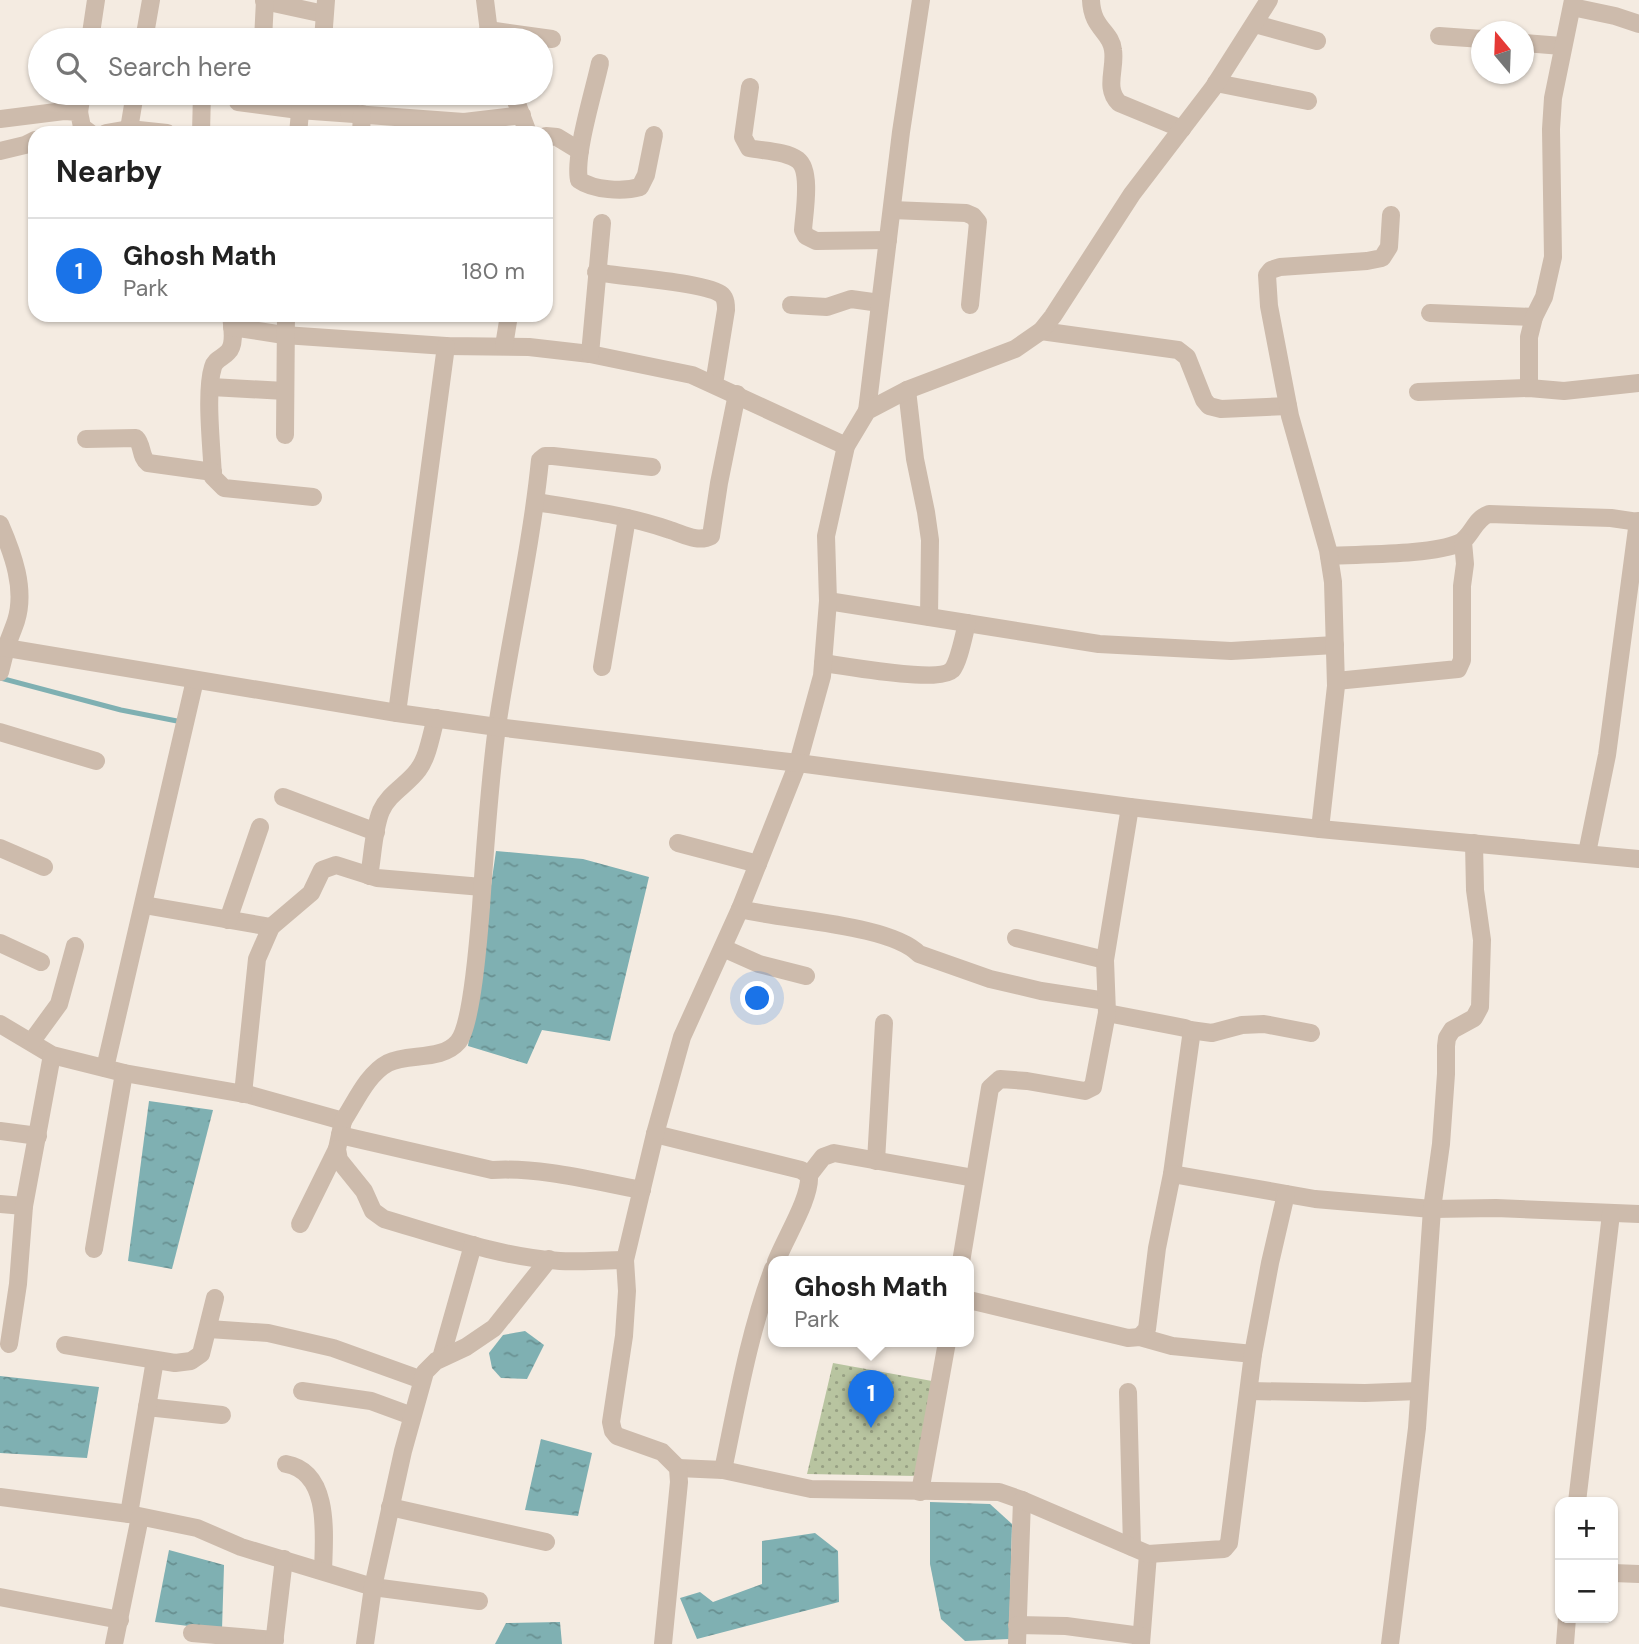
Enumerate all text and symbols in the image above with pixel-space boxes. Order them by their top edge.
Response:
north arrow [1471,21,1534,84]
search box [28,28,553,105]
icon: search [52,48,90,86]
text: Search here [108,50,251,84]
text: Nearby [56,152,162,191]
text: Ghosh Math [123,239,277,273]
text: 1 [75,256,83,286]
text: 180 m [461,256,525,286]
text: Park [123,273,168,303]
your location [740,981,774,1015]
popup [768,1256,974,1347]
text: Ghosh Math [794,1270,948,1304]
text: Park [794,1304,840,1334]
pin: 1 [848,1370,894,1428]
map controls [1555,1497,1618,1623]
button: + [1555,1497,1618,1560]
button: − [1555,1560,1618,1623]

